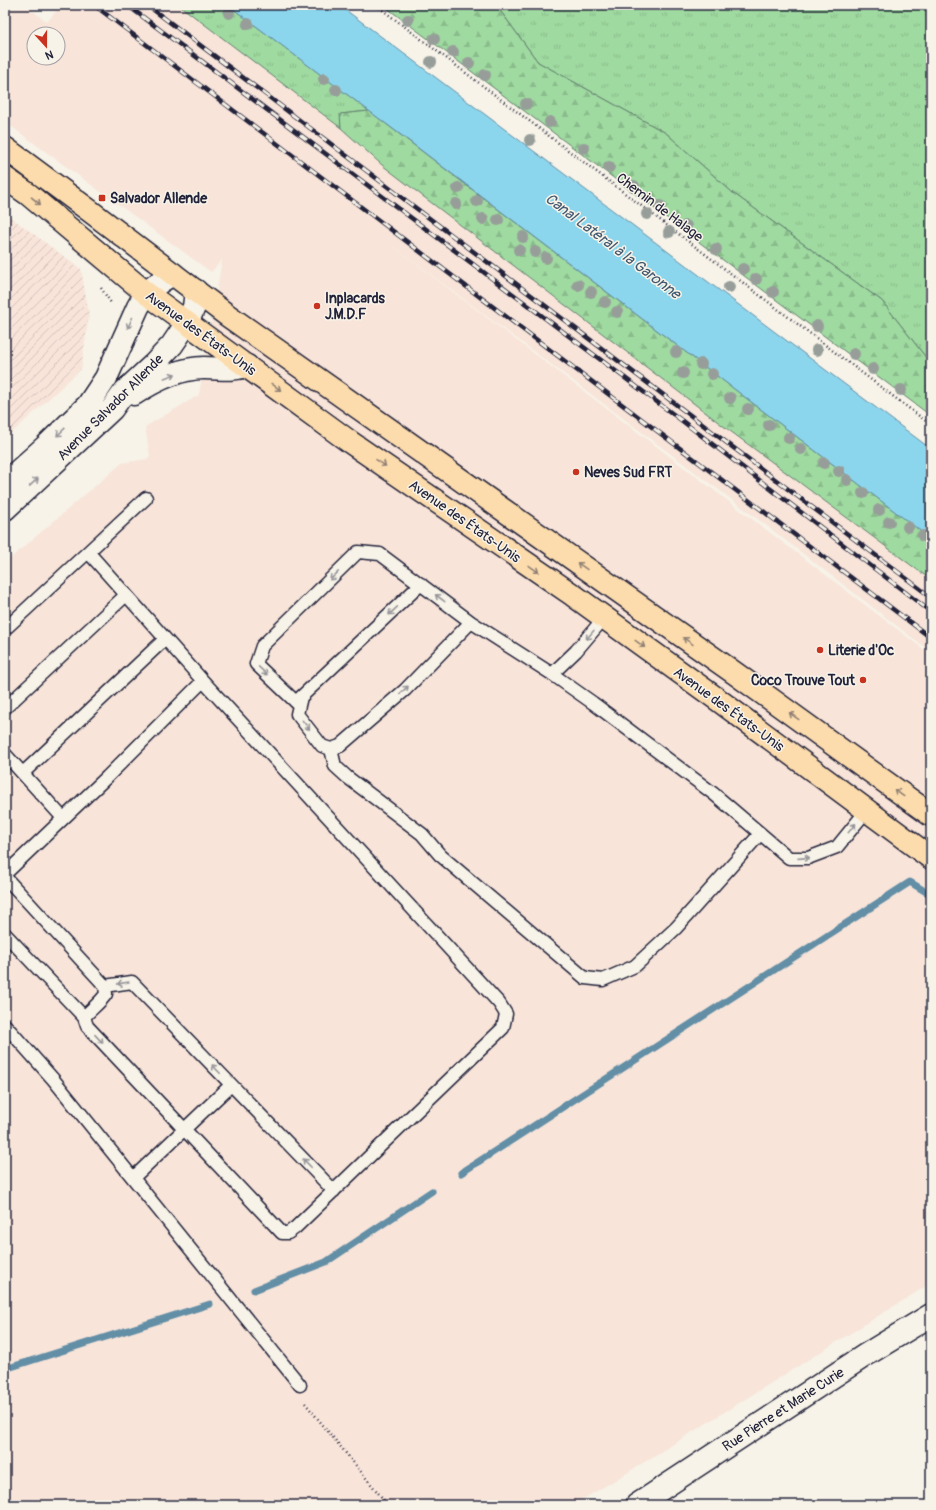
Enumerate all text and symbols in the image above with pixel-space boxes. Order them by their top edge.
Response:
north arrow [26,26,66,66]
text: N [43,47,55,62]
street label: Chemin de Halage [613,169,706,245]
water label: Canal Latéral à la Garonne [541,189,685,304]
place label: Salvador Allende [110,190,208,207]
marker: Salvador Allende [97,193,107,203]
one-way arrow [31,197,41,206]
street label: Avenue des États-Unis [142,287,261,380]
place label: Inplacards J.M.D.F [325,290,386,323]
marker: Inplacards J.M.D.F [312,301,322,311]
one-way arrow [126,317,134,329]
street label: Avenue Salvador Allende [54,351,167,464]
one-way arrow [163,372,176,379]
one-way arrow [270,383,281,391]
one-way arrow [56,427,66,437]
one-way arrow [376,459,387,467]
place label: Neves Sud FRT [584,464,672,481]
marker: Neves Sud FRT [571,467,581,477]
street label: Avenue des États-Unis [406,476,525,567]
one-way arrow [28,478,38,487]
one-way arrow [577,562,588,570]
one-way arrow [529,565,540,573]
one-way arrow [329,571,339,580]
one-way arrow [435,594,446,603]
one-way arrow [388,606,398,615]
one-way arrow [586,629,595,640]
one-way arrow [683,637,694,645]
one-way arrow [634,640,645,648]
place label: Literie d'Oc [828,642,894,659]
marker: Literie d'Oc [815,645,825,655]
street label: Avenue des États-Unis [670,663,789,756]
one-way arrow [258,666,268,676]
place label: Coco Trouve Tout [751,672,855,689]
marker: Coco Trouve Tout [858,675,868,685]
one-way arrow [399,685,409,695]
one-way arrow [789,712,800,720]
one-way arrow [302,720,310,731]
one-way arrow [894,788,905,797]
one-way arrow [848,823,856,834]
one-way arrow [797,854,810,861]
one-way arrow [117,980,130,988]
one-way arrow [94,1034,104,1044]
one-way arrow [211,1064,221,1074]
one-way arrow [302,1157,311,1168]
street label: Rue Pierre et Marie Curie [719,1364,847,1455]

